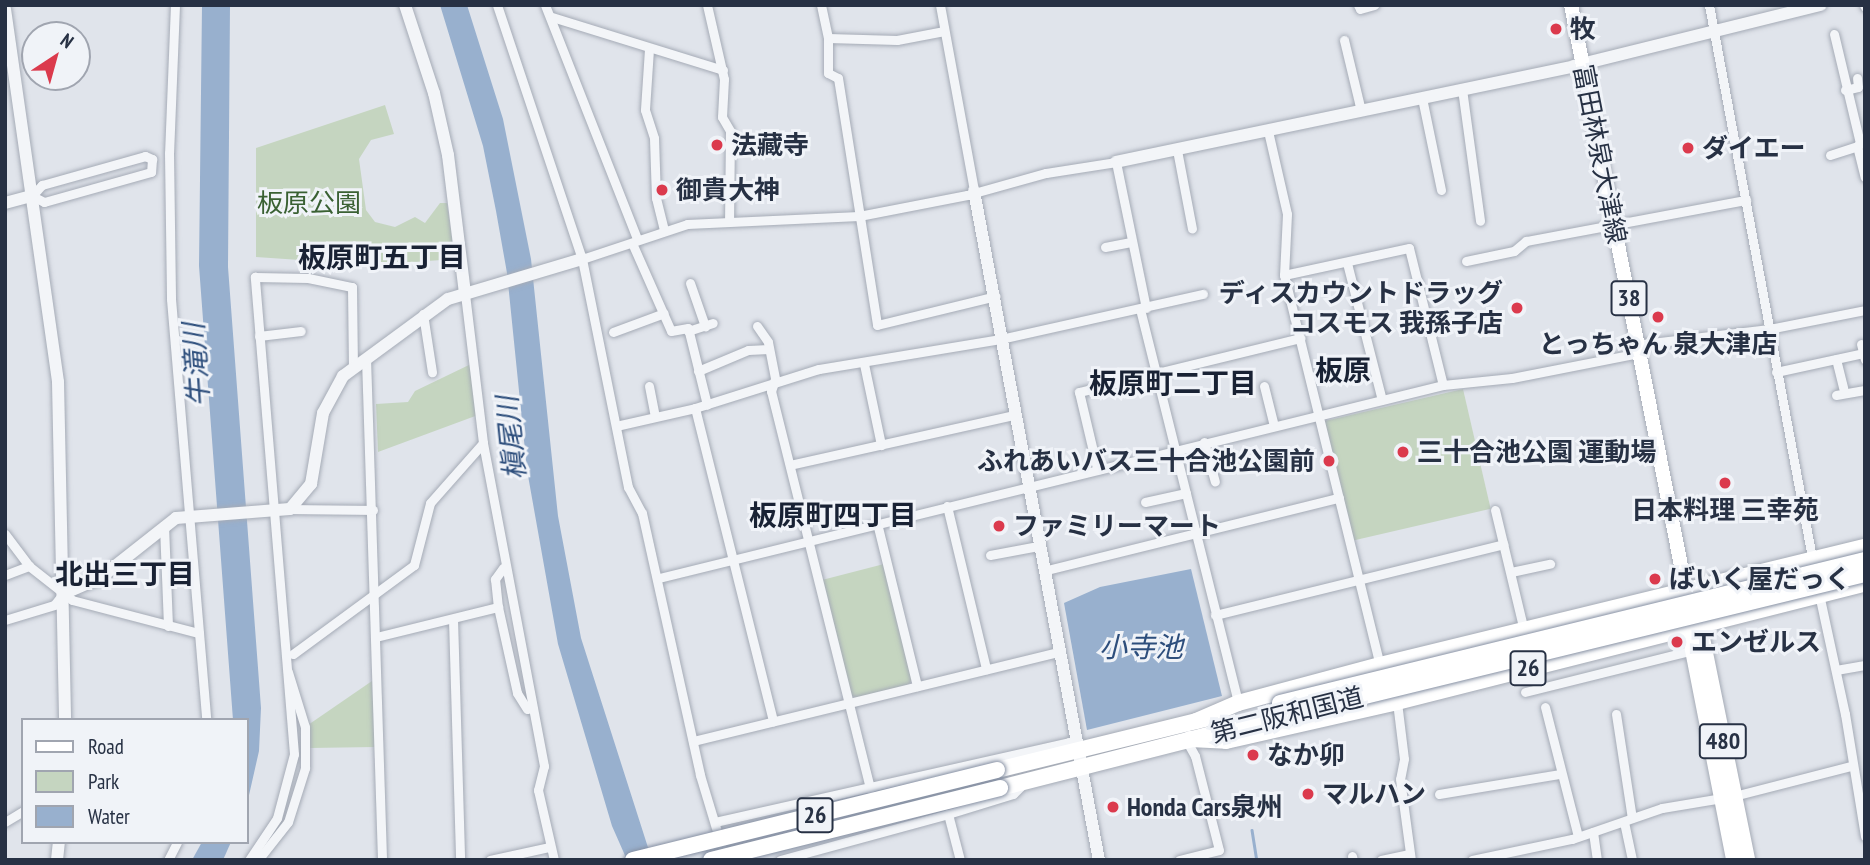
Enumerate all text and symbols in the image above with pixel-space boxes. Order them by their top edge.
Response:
place label: 牧 [1570,13,1596,45]
north arrow [21,21,91,91]
marker: 牧 [1548,21,1564,37]
text: N [56,28,78,53]
street label: 富田林泉大津線 [1567,62,1633,246]
place label: 法藏寺 [731,129,809,161]
place label: ダイエー [1702,132,1806,164]
marker: 法藏寺 [709,137,725,153]
marker: ダイエー [1680,140,1696,156]
place label: 御貴大神 [676,174,780,206]
marker: 御貴大神 [654,182,670,198]
park label: 板原公園 [257,187,361,219]
district label: 板原町五丁目 [298,240,466,274]
place label: ディスカウントドラッグ コスモス 我孫子店 [1217,277,1503,338]
road number: 38 [1610,278,1648,318]
marker: ディスカウントドラッグ コスモス 我孫子店 [1509,300,1525,316]
marker: とっちゃん 泉大津店 [1650,309,1666,325]
water label: 牛滝川 [176,322,216,408]
place label: とっちゃん 泉大津店 [1538,328,1778,360]
district label: 板原 [1315,353,1371,387]
district label: 板原町二丁目 [1089,366,1257,400]
water label: 槇尾川 [490,394,532,482]
place label: 三十合池公園 運動場 [1417,436,1656,468]
marker: 三十合池公園 運動場 [1395,444,1411,460]
place label: ふれあいバス三十合池公園前 [977,445,1315,477]
marker: ふれあいバス三十合池公園前 [1321,453,1337,469]
marker: 日本料理 三幸苑 [1717,475,1733,491]
place label: 日本料理 三幸苑 [1631,494,1819,526]
district label: 板原町四丁目 [749,498,917,532]
place label: ファミリーマート [1013,510,1221,542]
marker: ファミリーマート [991,518,1007,534]
district label: 北出三丁目 [55,557,195,591]
place label: ばいく屋だっく [1669,563,1851,595]
marker: ばいく屋だっく [1647,571,1663,587]
place label: エンゼルス [1691,626,1821,658]
water label: 小寺池 [1099,630,1183,664]
marker: エンゼルス [1669,634,1685,650]
road number: 26 [1509,648,1547,688]
street label: 第二阪和国道 [1208,681,1366,749]
legend [21,718,248,844]
road number: 480 [1698,720,1748,762]
text: Road [88,733,124,760]
place label: なか卯 [1267,739,1345,771]
marker: なか卯 [1245,747,1261,763]
text: Park [88,768,119,795]
place label: マルハン [1322,778,1426,810]
marker: マルハン [1300,786,1316,802]
place label: Honda Cars泉州 [1127,791,1283,823]
road number: 26 [796,794,834,836]
marker: Honda Cars泉州 [1105,799,1121,815]
text: Water [88,803,130,830]

